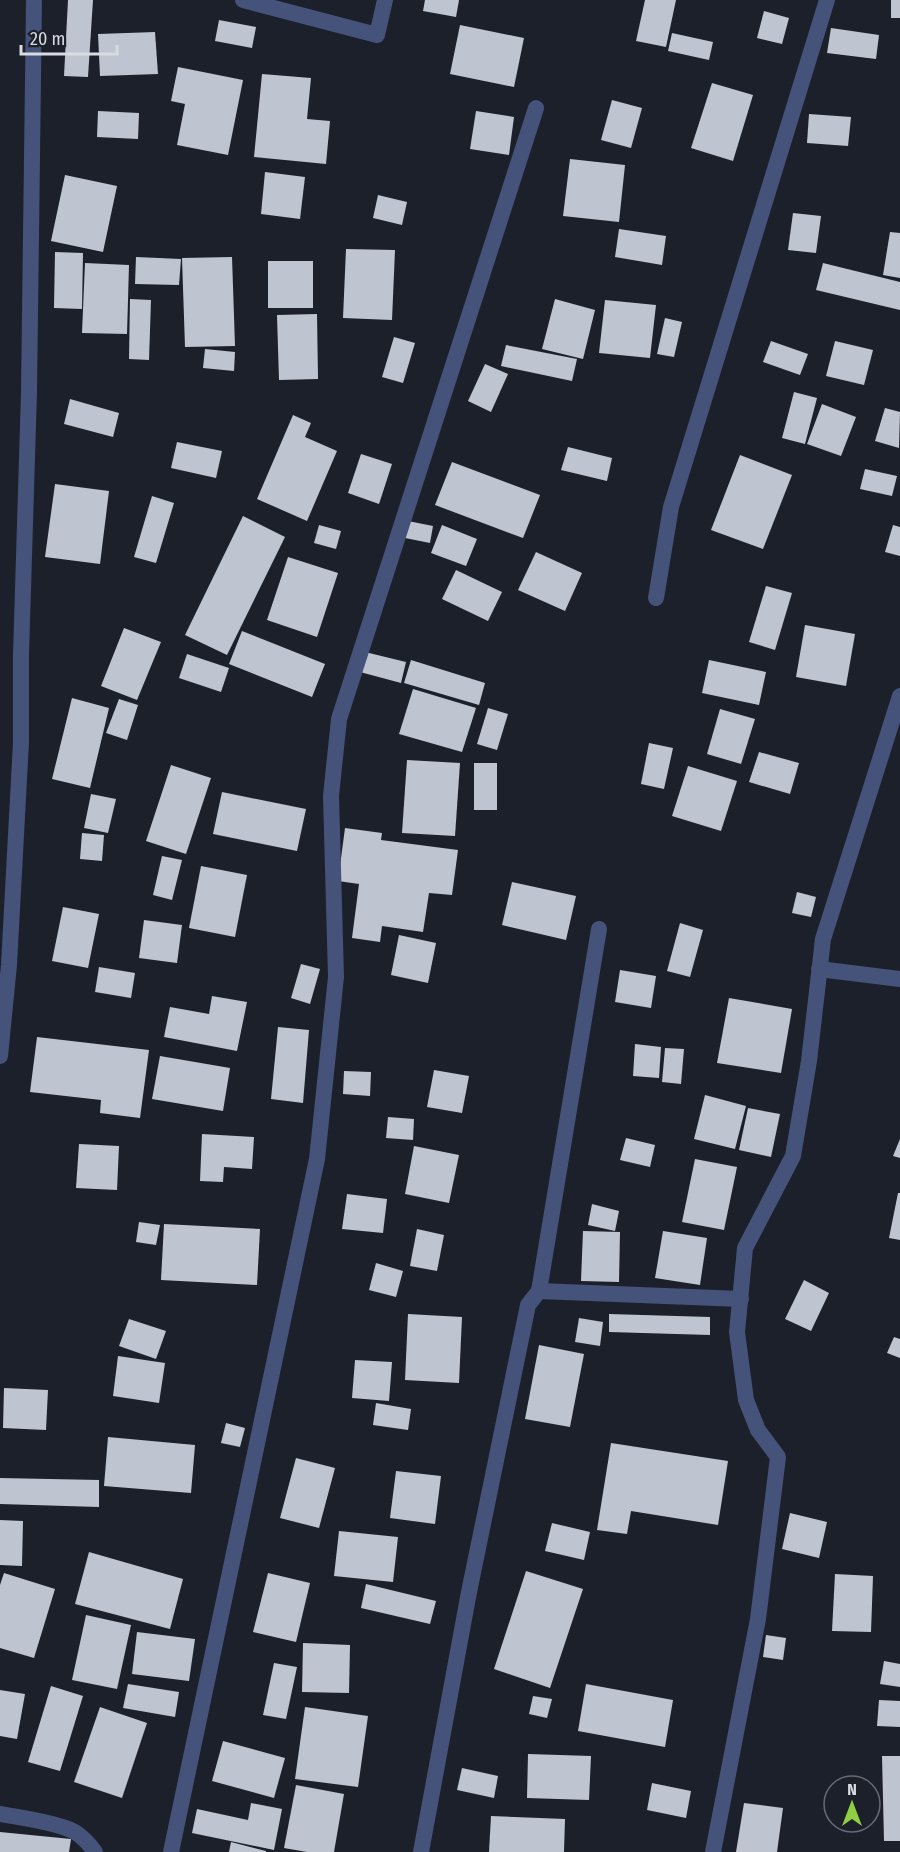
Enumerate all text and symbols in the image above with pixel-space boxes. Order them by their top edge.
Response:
scale bar [21,18,117,56]
text: 20 m [30,28,65,50]
north arrow [822,1774,882,1834]
text: N [847,1780,857,1799]

